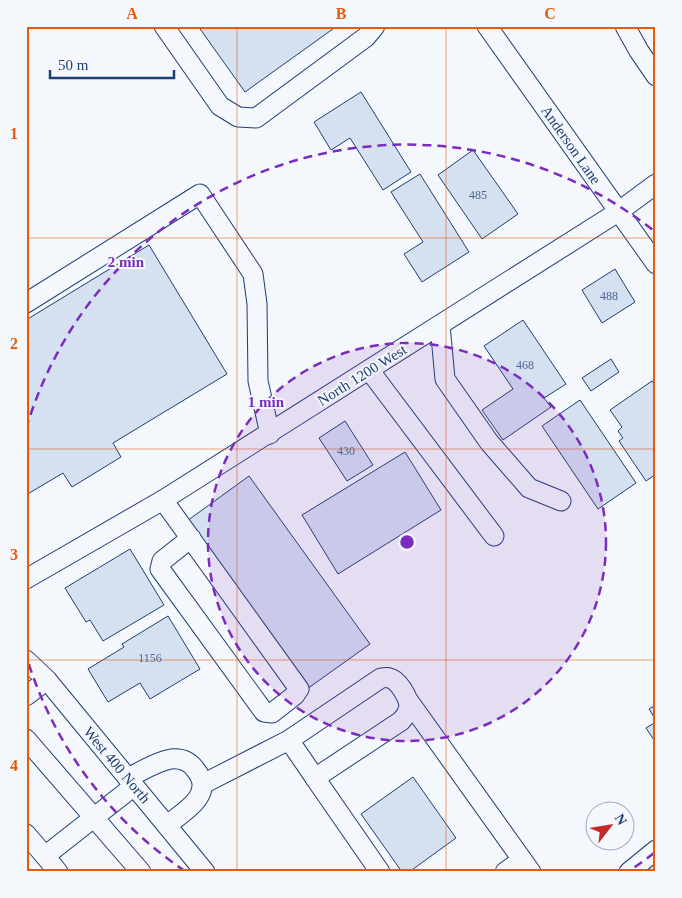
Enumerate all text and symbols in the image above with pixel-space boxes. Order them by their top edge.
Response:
text: A [126,5,138,22]
text: B [336,5,347,22]
text: C [544,5,556,22]
scale bar [50,48,174,80]
text: 50 m [58,57,89,73]
street label: Anderson Lane [538,103,604,188]
text: 1 [10,125,18,142]
house number: 485 [469,188,487,202]
text: 2 min [108,254,145,270]
house number: 488 [600,289,618,303]
text: 2 [10,335,18,352]
street label: North 1200 West [315,341,410,409]
house number: 468 [516,358,534,372]
text: 1 min [248,394,285,410]
house number: 430 [337,444,355,458]
centre of rings [398,533,416,551]
text: 3 [10,546,18,563]
house number: 1156 [138,651,162,665]
street label: West 400 North [80,724,154,807]
text: 4 [10,757,18,774]
north arrow [584,800,634,850]
text: N [612,811,630,828]

